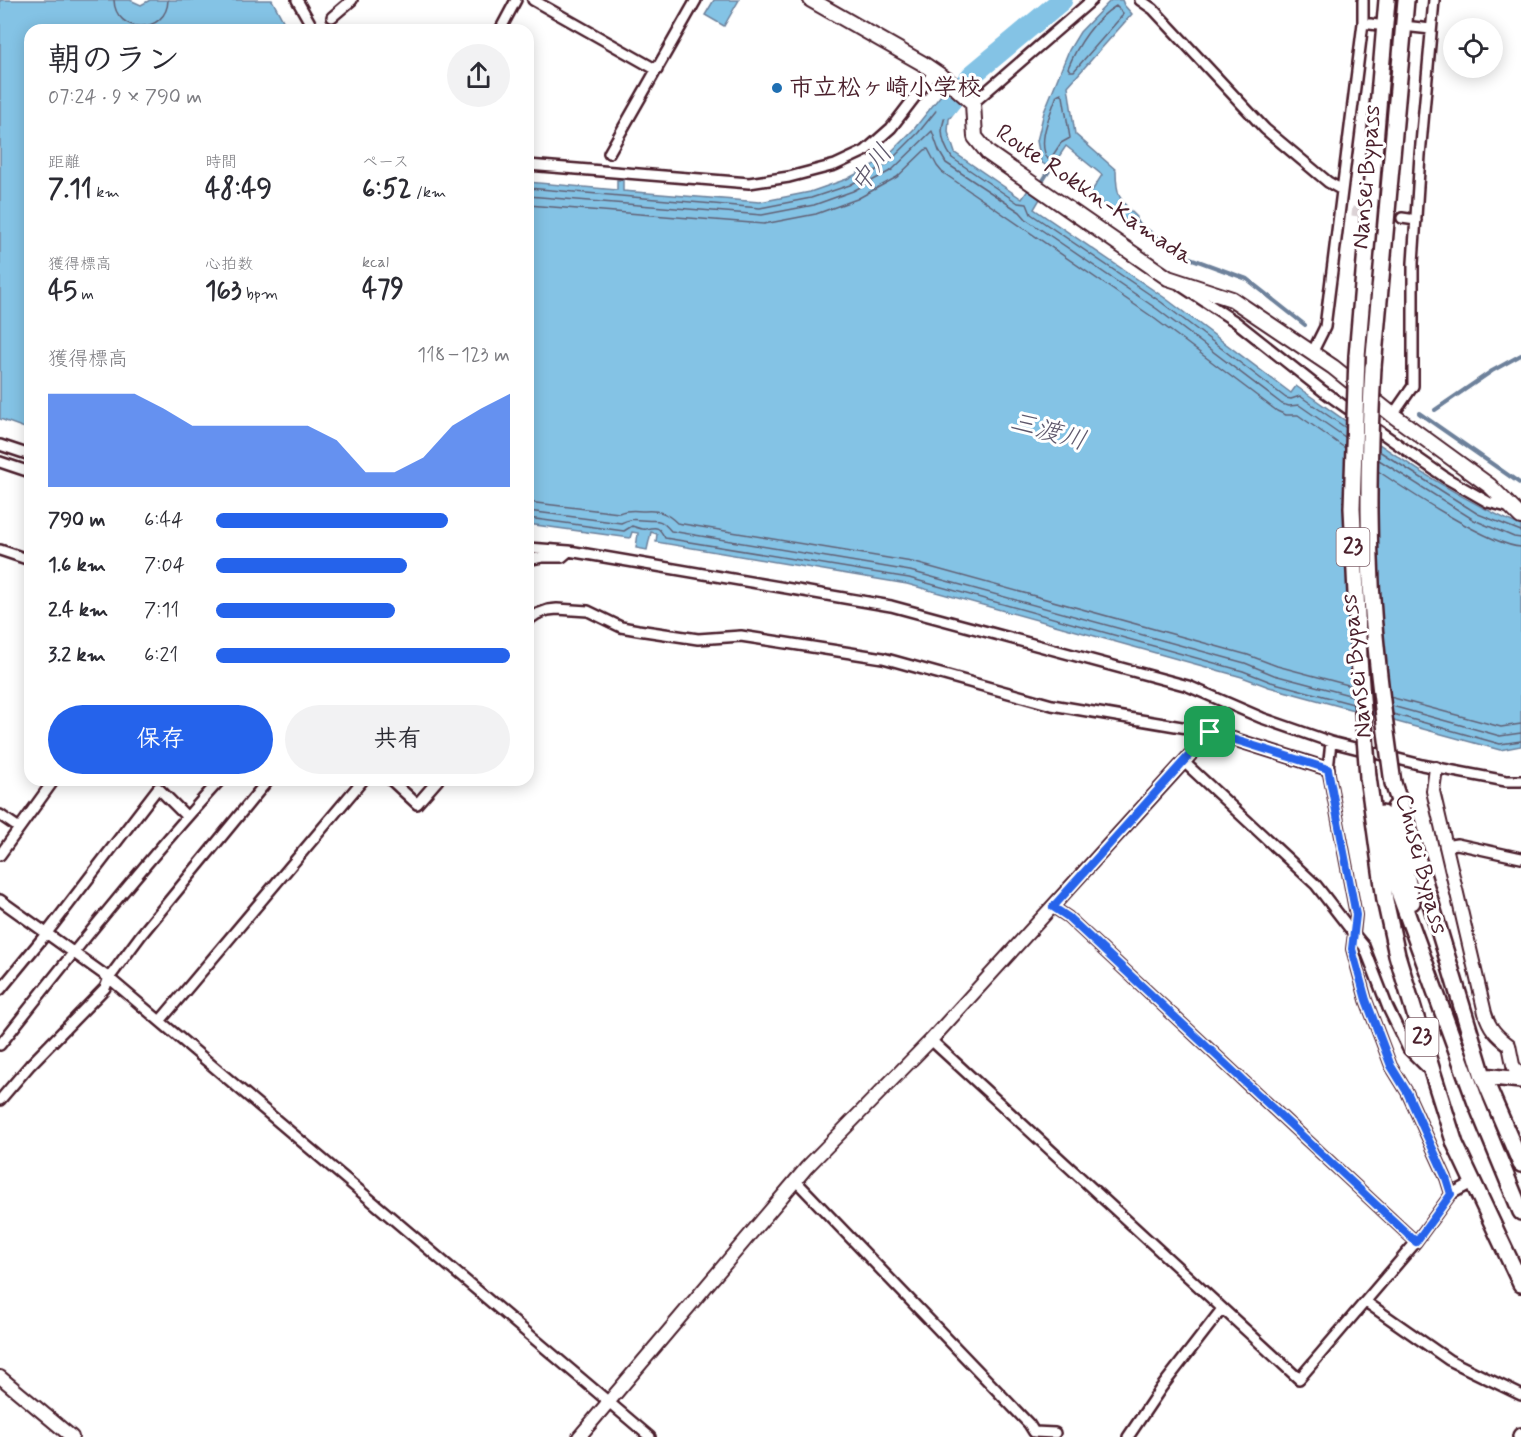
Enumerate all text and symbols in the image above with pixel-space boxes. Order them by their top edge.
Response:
map controls [1443,18,1503,78]
button: locate [1443,18,1503,78]
text: 朝のラン [48,39,180,83]
button: share [447,44,510,107]
place label: 市立松ヶ崎小学校 [789,73,981,104]
marker: 市立松ヶ崎小学校 [770,81,784,95]
text: 07:24 · 9 × 790 m [48,84,202,111]
street label: Nansei Bypass [1345,103,1389,251]
street label: Route Rokkn-Kamada [989,117,1199,273]
water label: 中川 [843,138,901,200]
text: 距離 [48,152,80,173]
text: 時間 [205,152,237,173]
text: ペース [362,152,409,173]
text: 7.11 [48,173,92,207]
text: 48:49 [205,173,272,207]
text: 6:52 [362,173,412,207]
text: km [92,182,120,203]
text: /km [412,182,446,203]
text: kcal [362,252,389,273]
text: 獲得標高 [48,254,112,275]
text: 心拍数 [205,254,253,275]
text: 479 [362,273,404,307]
text: 45 [48,275,77,309]
text: 163 [205,275,242,309]
text: m [77,284,94,305]
text: bpm [242,284,278,305]
text: 118–123 m [417,342,510,369]
text: 獲得標高 [48,346,128,373]
water label: 三渡川 [1006,405,1090,459]
text: 790 m [48,507,105,534]
text: 6:44 [144,507,183,534]
road number: 23 [1336,528,1370,566]
text: 1.6 km [48,552,106,579]
text: 7:04 [144,552,185,579]
street label: Nansei Bypass [1334,592,1380,740]
text: 2.4 km [48,597,108,624]
text: 7:11 [144,597,179,624]
text: 3.2 km [48,642,106,669]
text: 6:21 [144,642,178,669]
button: 保存 [48,705,273,774]
button: 共有 [285,705,510,774]
pin [1184,706,1235,757]
icon: arrive [1193,715,1226,748]
street label: Chusei Bypass [1387,790,1455,938]
road number: 23 [1406,1018,1438,1056]

